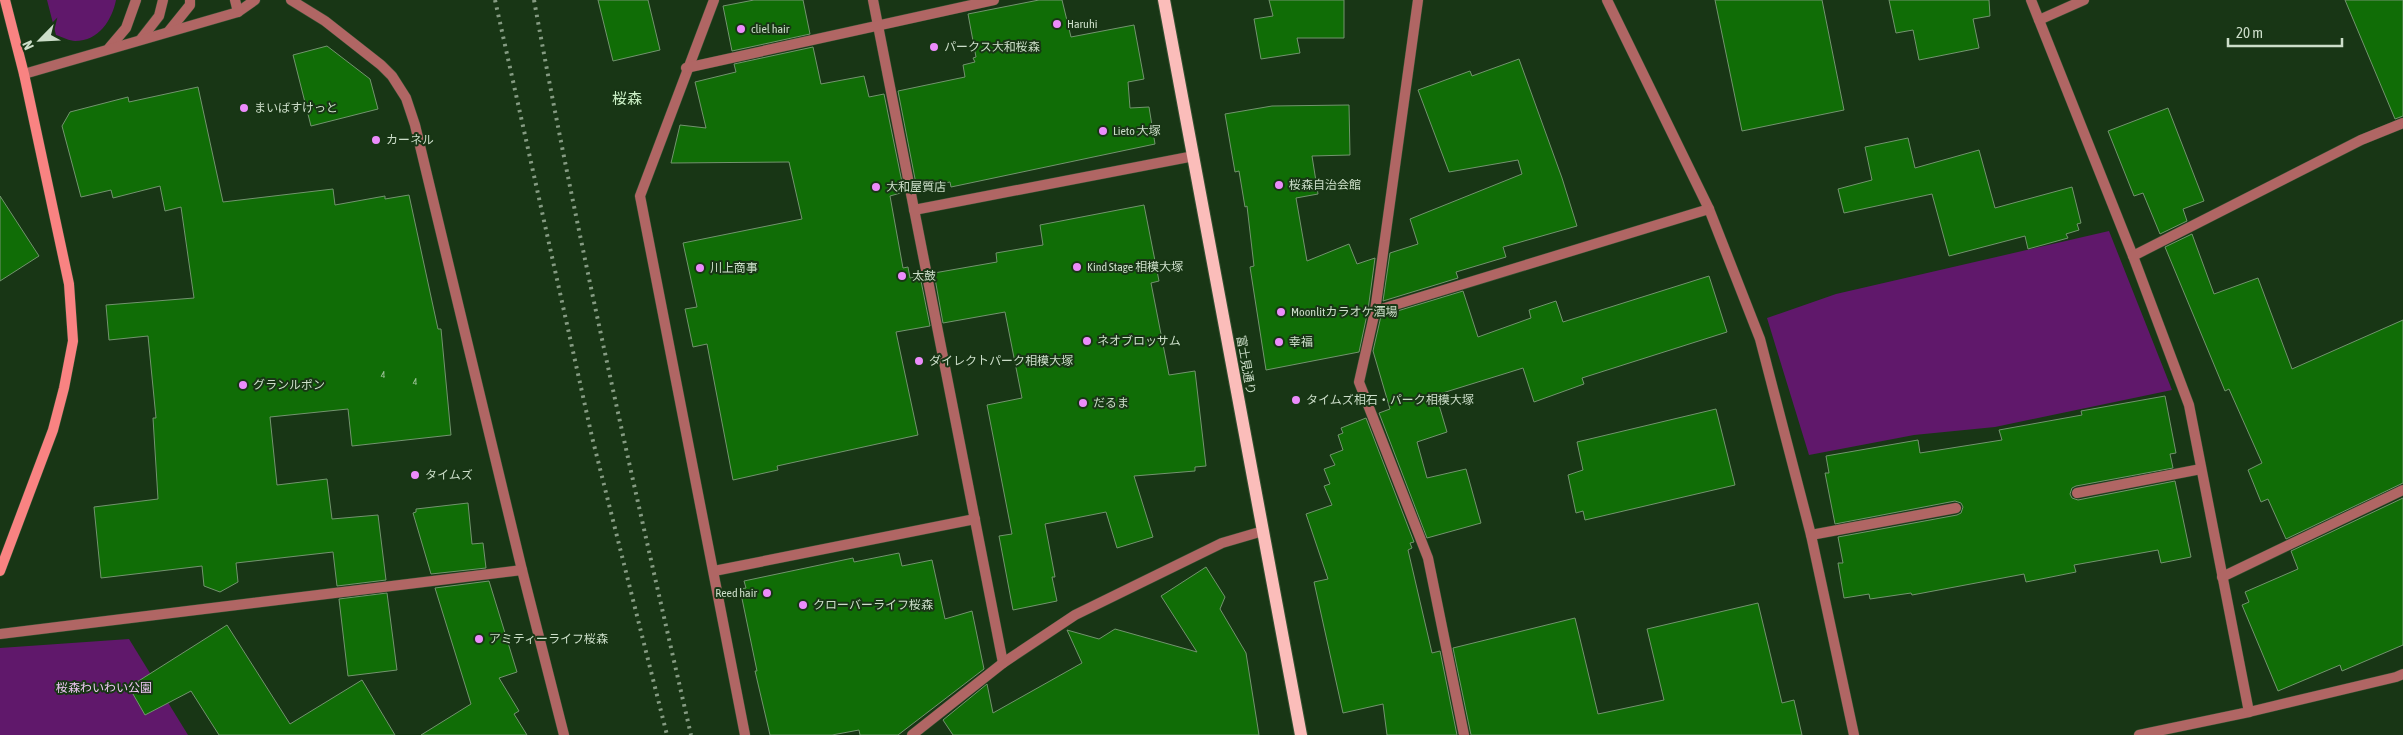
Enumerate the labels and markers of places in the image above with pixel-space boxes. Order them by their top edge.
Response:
place label: Haruhi [1067,17,1097,31]
marker: Haruhi [1051,18,1063,30]
place label: cliel hair [751,22,790,36]
marker: cliel hair [735,23,747,35]
place label: パークス大和桜森 [944,40,1040,54]
marker: パークス大和桜森 [928,41,940,53]
place label: まいばすけっと [254,101,338,115]
marker: まいばすけっと [238,102,250,114]
place label: Lieto 大塚 [1113,124,1160,138]
marker: Lieto 大塚 [1097,125,1109,137]
place label: カーネル [386,133,434,147]
marker: カーネル [370,134,382,146]
place label: 桜森自治会館 [1289,178,1361,192]
marker: 桜森自治会館 [1273,179,1285,191]
place label: 大和屋質店 [886,180,946,194]
marker: 大和屋質店 [870,181,882,193]
place label: Kind Stage 相模大塚 [1087,260,1183,274]
place label: 川上商事 [710,261,758,275]
marker: Kind Stage 相模大塚 [1071,261,1083,273]
marker: 川上商事 [694,262,706,274]
place label: 太鼓 [912,269,936,283]
marker: 太鼓 [896,270,908,282]
place label: Moonlitカラオケ酒場 [1291,305,1398,319]
marker: Moonlitカラオケ酒場 [1275,306,1287,318]
place label: ネオブロッサム [1097,334,1181,348]
marker: ネオブロッサム [1081,335,1093,347]
place label: 幸福 [1289,335,1313,349]
marker: 幸福 [1273,336,1285,348]
place label: ダイレクトパーク相模大塚 [929,354,1073,368]
marker: ダイレクトパーク相模大塚 [913,355,925,367]
place label: グランルポン [253,378,325,392]
marker: グランルポン [237,379,249,391]
place label: タイムズ相石・パーク相模大塚 [1306,393,1474,407]
marker: タイムズ相石・パーク相模大塚 [1290,394,1302,406]
place label: だるま [1093,396,1129,410]
marker: だるま [1077,397,1089,409]
place label: タイムズ [425,468,473,482]
marker: タイムズ [409,469,421,481]
place label: Reed hair [715,586,757,600]
marker: Reed hair [761,587,773,599]
place label: クローバーライフ桜森 [813,598,933,612]
marker: クローバーライフ桜森 [797,599,809,611]
place label: アミティーライフ桜森 [489,632,608,646]
marker: アミティーライフ桜森 [473,633,485,645]

